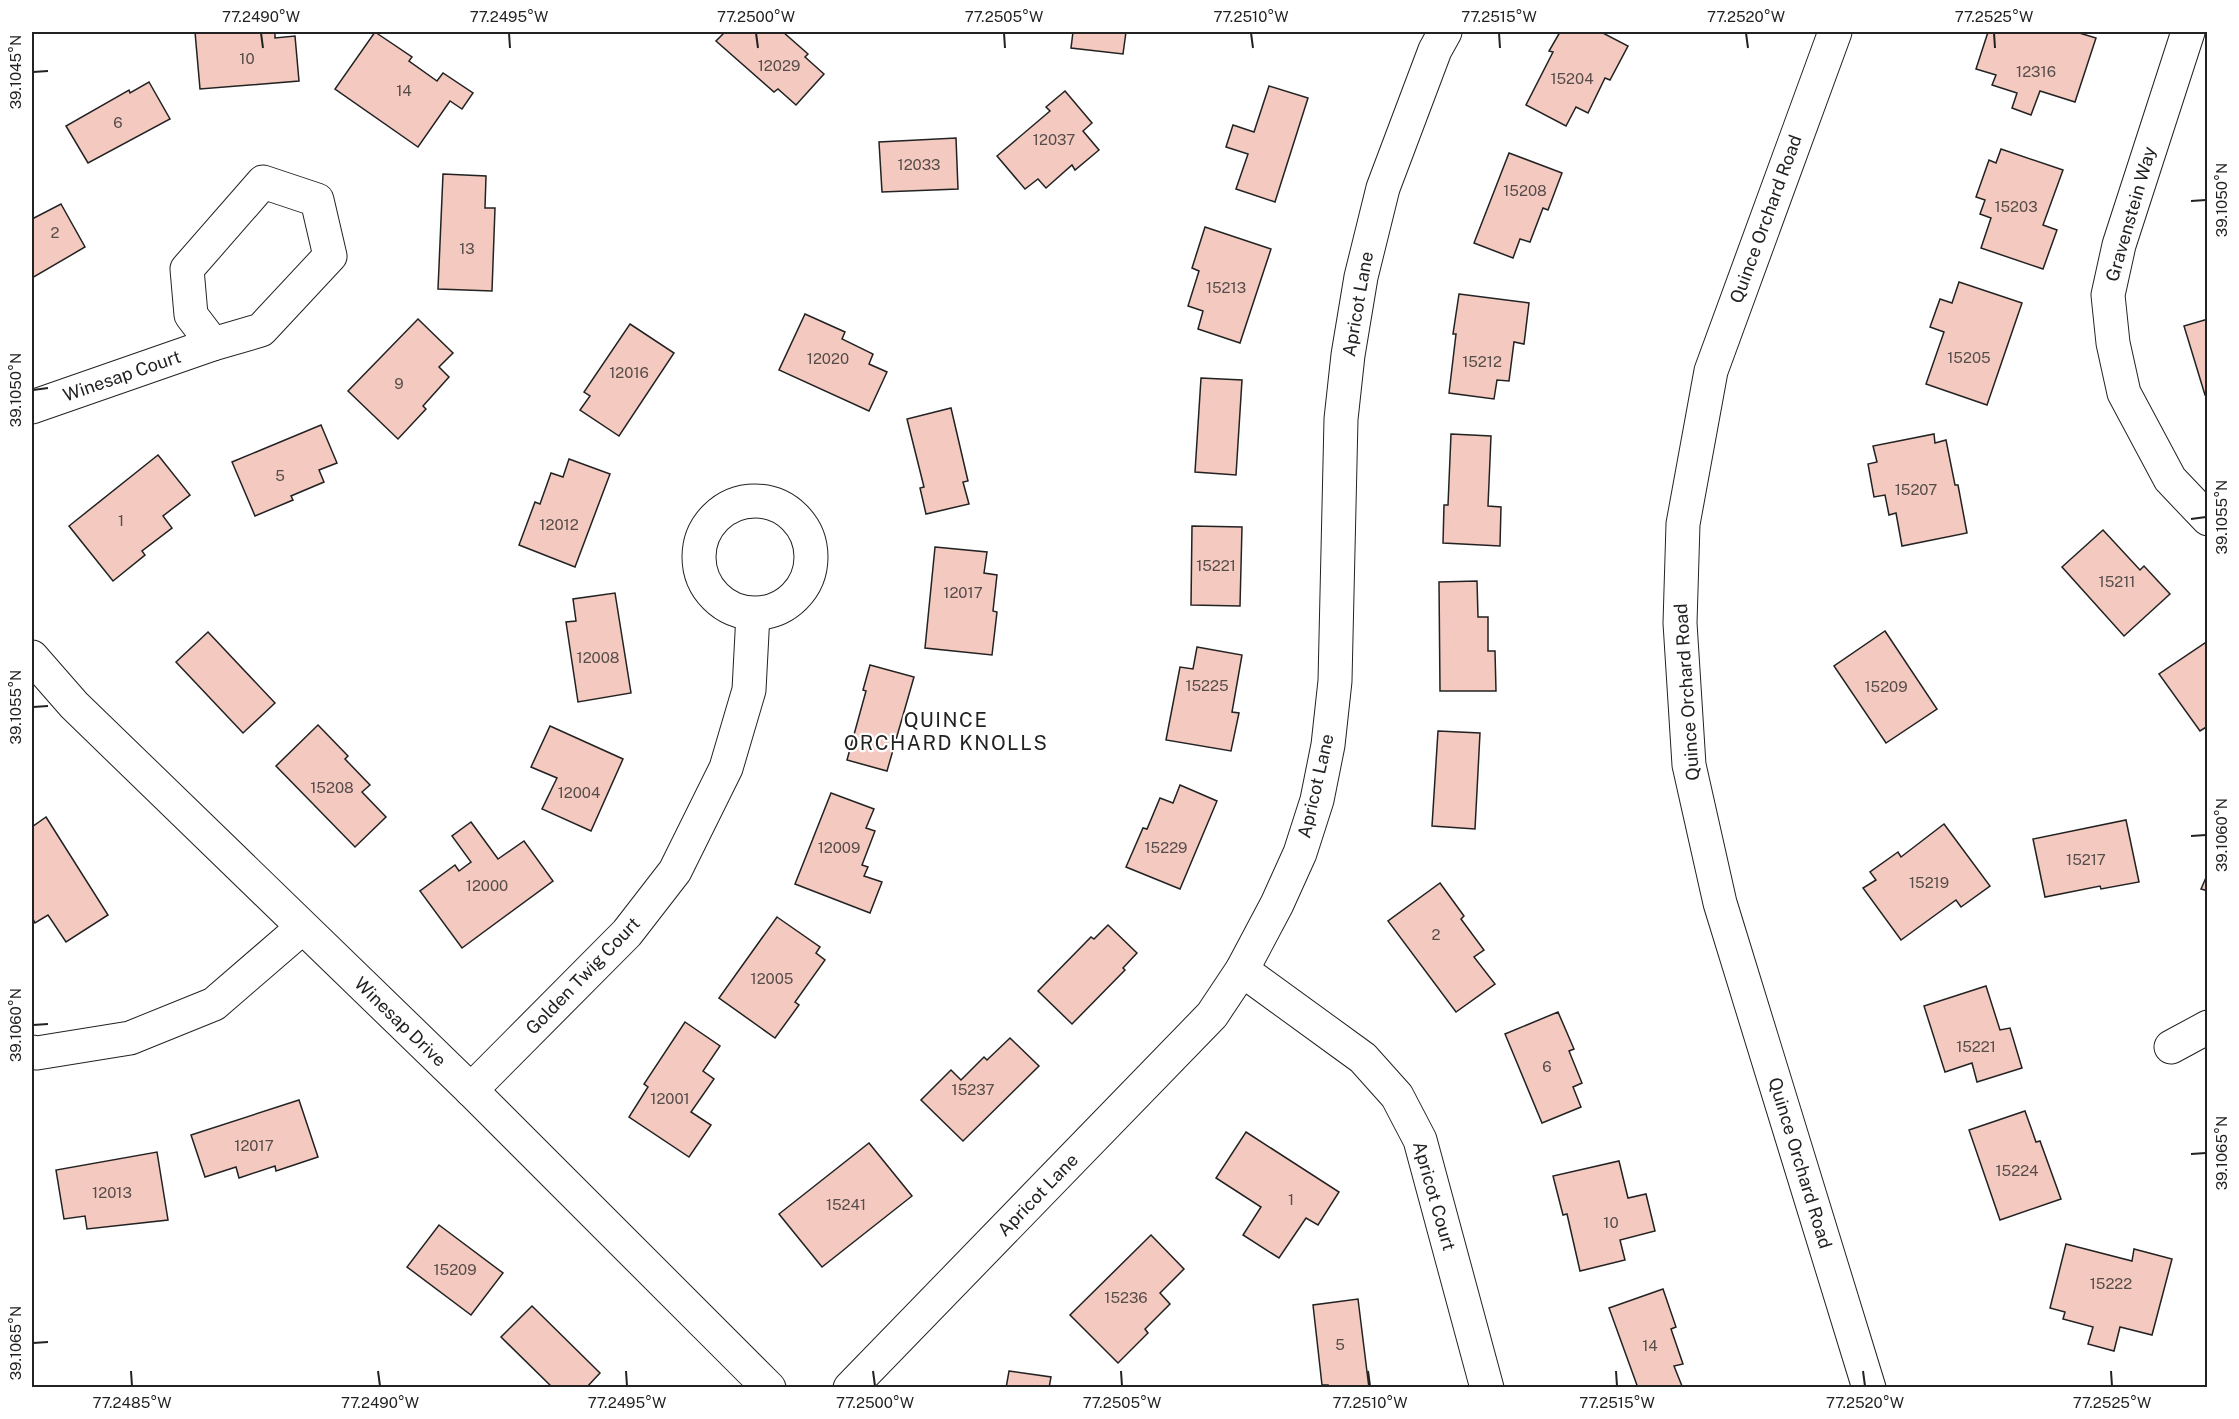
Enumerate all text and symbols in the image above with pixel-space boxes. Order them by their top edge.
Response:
text: 77.2490°W [222,8,300,25]
text: 77.2495°W [470,8,548,25]
text: 77.2500°W [717,8,795,25]
text: 77.2505°W [965,8,1043,25]
text: 77.2510°W [1213,8,1289,25]
text: 77.2515°W [1461,8,1537,25]
text: 77.2520°W [1707,8,1785,25]
text: 77.2525°W [1955,8,2033,25]
text: 39.1045°N [7,35,24,109]
house number: 10 [239,50,255,67]
house number: 12029 [758,57,800,74]
house number: 12316 [2016,63,2056,80]
house number: 15204 [1550,70,1594,87]
house number: 14 [396,82,412,99]
house number: 6 [113,114,123,131]
house number: 12037 [1033,131,1075,148]
street label: Quince Orchard Road [1725,132,1806,306]
street label: Gravenstein Way [2101,144,2160,284]
house number: 12033 [898,156,940,173]
text: 39.1050°N [2213,163,2230,237]
house number: 15208 [1503,182,1547,199]
house number: 15203 [1994,198,2038,215]
house number: 2 [51,224,60,241]
house number: 13 [459,240,475,257]
street label: Apricot Lane [1338,250,1377,358]
house number: 15213 [1206,279,1246,296]
street label: Winesap Court [60,346,183,406]
house number: 15205 [1947,349,1991,366]
house number: 12020 [807,350,849,367]
text: 39.1050°N [7,353,24,427]
house number: 15212 [1462,353,1502,370]
house number: 12016 [609,364,649,381]
house number: 9 [394,375,404,392]
house number: 5 [275,467,285,484]
text: 39.1055°N [2213,480,2230,554]
house number: 15207 [1895,481,1937,498]
house number: 1 [118,512,124,529]
house number: 12012 [539,516,579,533]
house number: 15221 [1196,557,1236,574]
house number: 15211 [2099,573,2135,590]
house number: 12017 [943,584,983,601]
street label: Quince Orchard Road [1670,603,1703,781]
house number: 12008 [577,649,619,666]
text: 39.1055°N [7,670,24,744]
house number: 15225 [1185,677,1229,694]
house number: 15209 [1864,678,1908,695]
district label: QUINCE ORCHARD KNOLLS [844,708,1048,755]
street label: Apricot Lane [1293,732,1338,840]
house number: 15208 [310,779,354,796]
house number: 12004 [558,784,600,801]
text: 39.1060°N [2213,798,2230,872]
house number: 12009 [818,839,860,856]
house number: 15229 [1145,839,1187,856]
house number: 15217 [2066,851,2106,868]
house number: 15219 [1909,874,1949,891]
house number: 12000 [466,877,508,894]
street label: Golden Twig Court [521,913,644,1039]
house number: 2 [1432,926,1441,943]
house number: 12005 [751,970,793,987]
street label: Winesap Drive [350,973,451,1071]
text: 39.1060°N [7,988,24,1062]
house number: 15221 [1956,1038,1996,1055]
house number: 6 [1542,1058,1552,1075]
street label: Quince Orchard Road [1764,1075,1837,1251]
house number: 15237 [952,1081,994,1098]
house number: 12001 [650,1090,690,1107]
text: 39.1065°N [2213,1116,2230,1190]
house number: 12017 [234,1137,274,1154]
street label: Apricot Court [1409,1139,1460,1253]
street label: Apricot Lane [993,1149,1082,1240]
house number: 15224 [1995,1162,2039,1179]
house number: 12013 [92,1184,132,1201]
house number: 1 [1288,1191,1294,1208]
house number: 15241 [826,1196,866,1213]
house number: 10 [1603,1214,1619,1231]
house number: 15209 [433,1261,477,1278]
house number: 15222 [2090,1275,2132,1292]
house number: 15236 [1104,1289,1148,1306]
text: 39.1065°N [7,1306,24,1380]
house number: 5 [1335,1336,1345,1353]
house number: 14 [1642,1337,1658,1354]
text: 77.2485°W [92,1394,172,1411]
text: 77.2490°W [341,1394,419,1411]
text: 77.2495°W [588,1394,666,1411]
text: 77.2500°W [836,1394,914,1411]
text: 77.2505°W [1083,1394,1161,1411]
text: 77.2510°W [1332,1394,1408,1411]
text: 77.2515°W [1579,1394,1655,1411]
text: 77.2520°W [1826,1394,1904,1411]
text: 77.2525°W [2073,1394,2151,1411]

